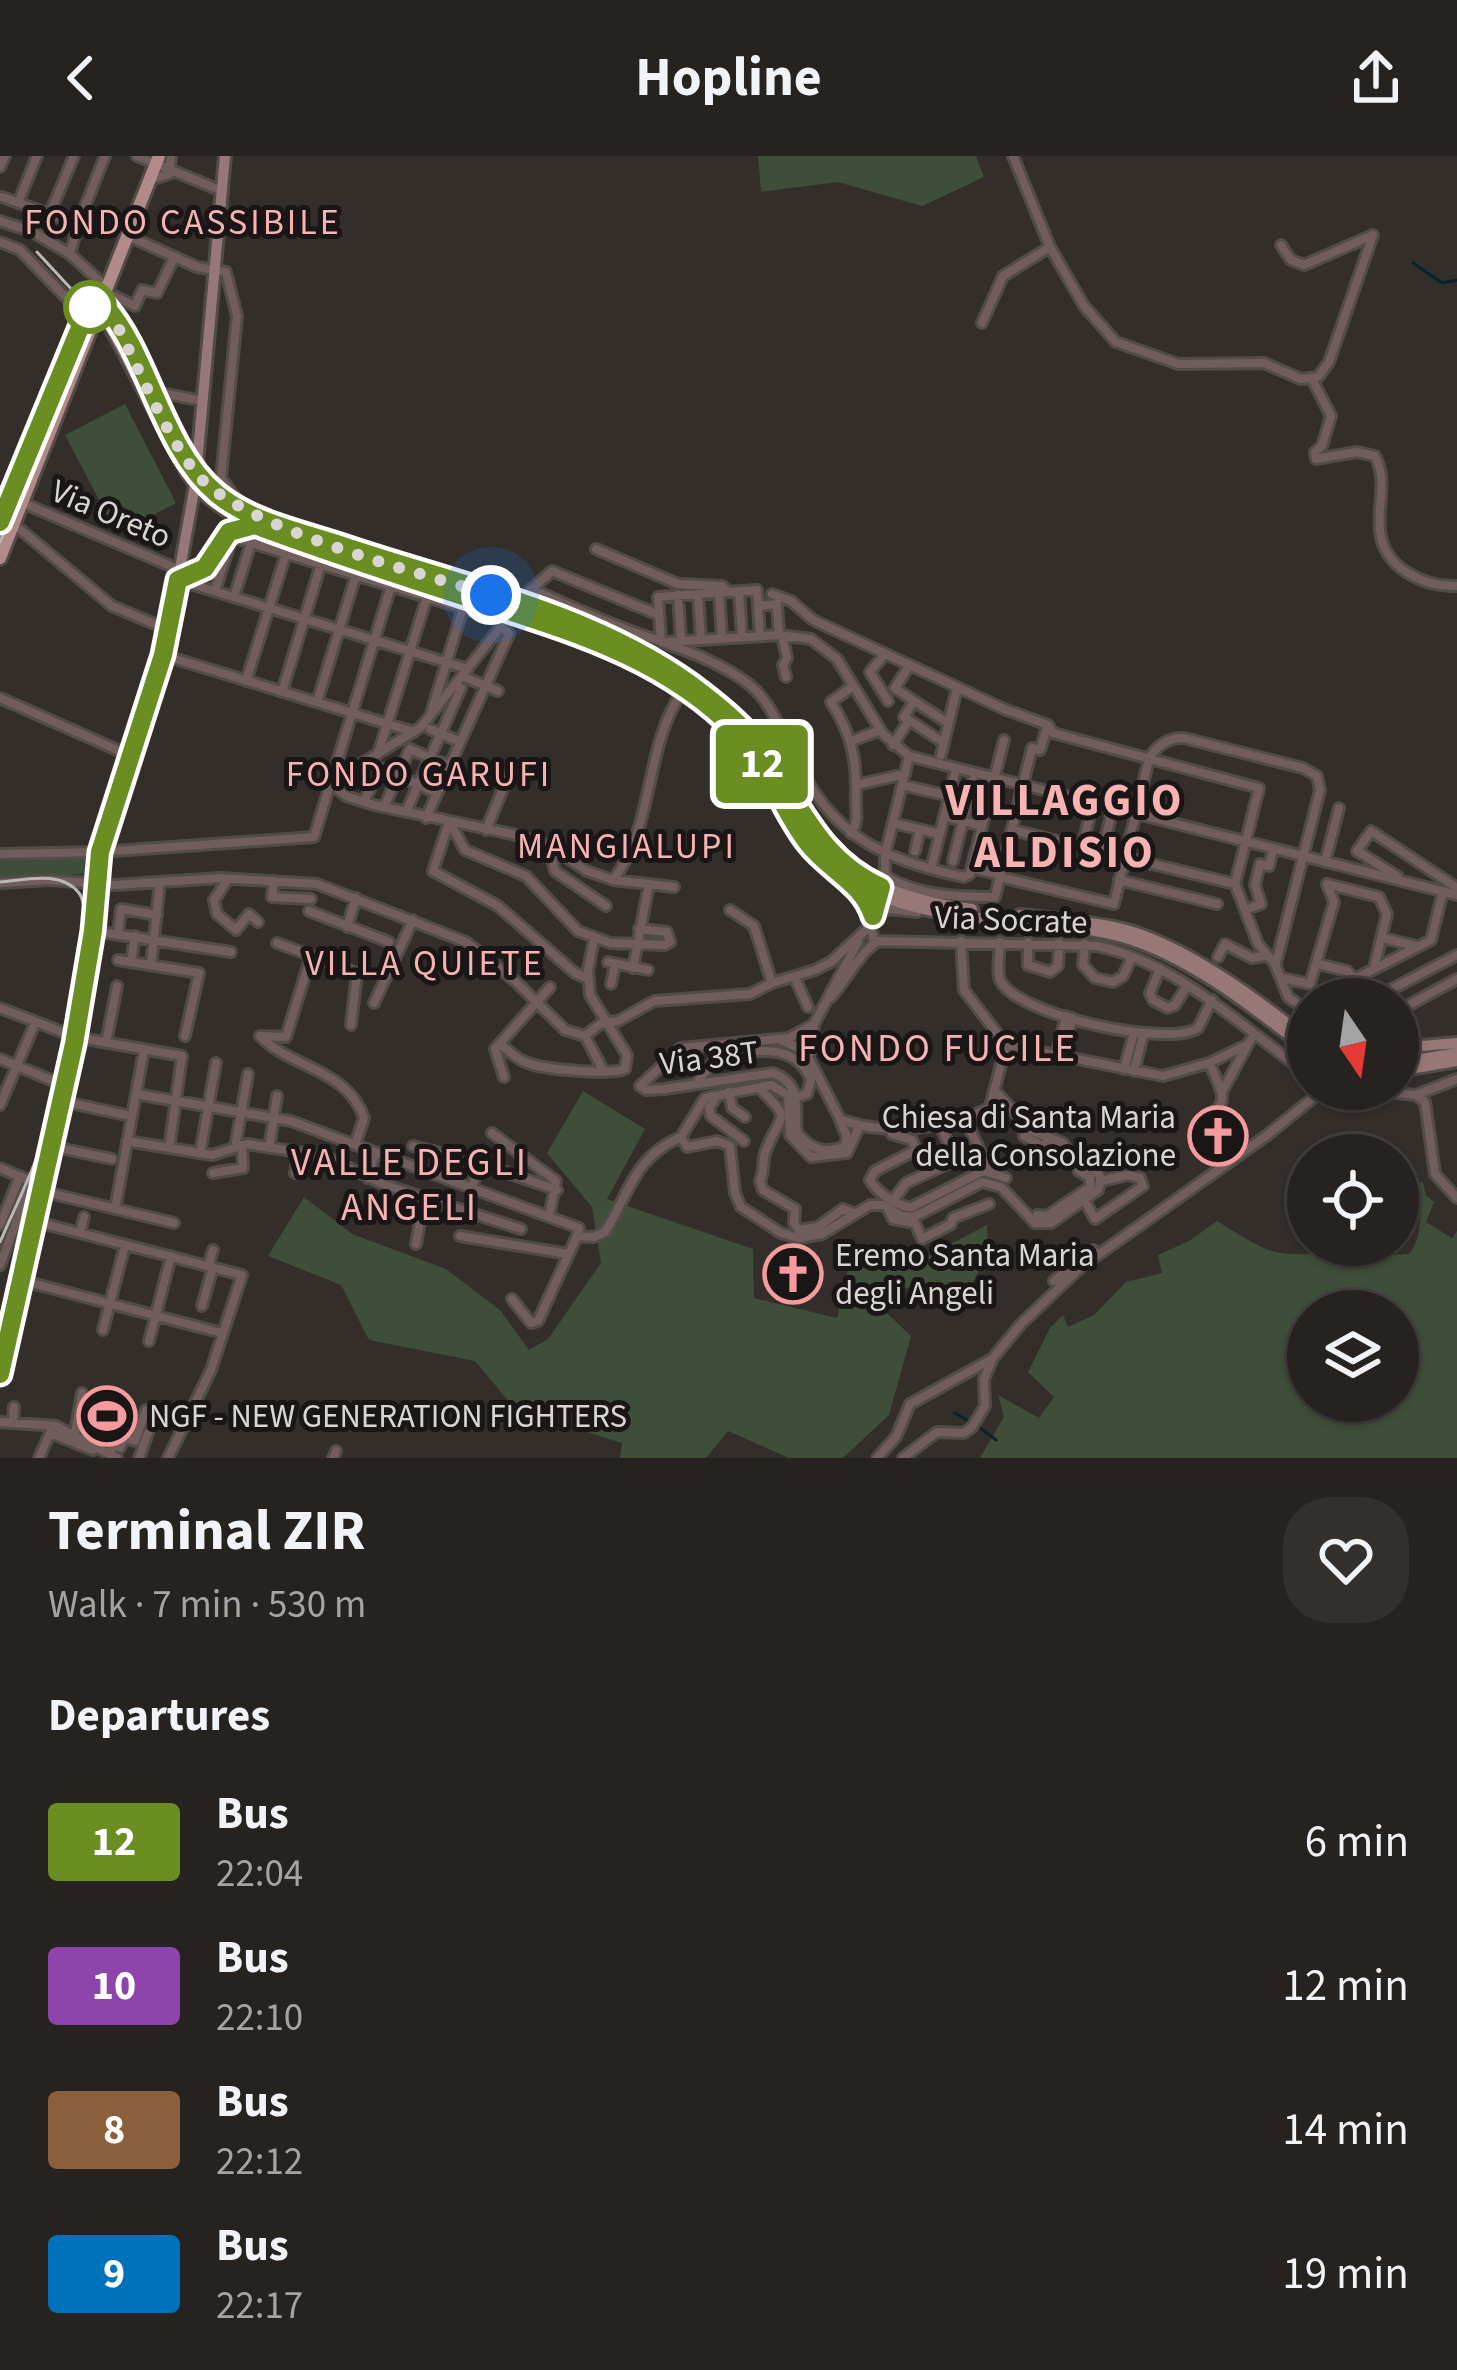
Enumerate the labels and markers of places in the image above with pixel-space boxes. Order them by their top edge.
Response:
unlabelled marker [65,282,115,332]
place label: Chiesa di Santa Maria della Consolazione [882,1094,1176,1179]
church icon: Chiesa di Santa Maria della Consolazione [1187,1105,1249,1167]
place label: Eremo Santa Maria degli Angeli [835,1232,1095,1317]
church icon: Eremo Santa Maria degli Angeli [762,1243,824,1305]
sports icon: NGF - NEW GENERATION FIGHTERS [76,1385,138,1447]
place label: NGF - NEW GENERATION FIGHTERS [149,1393,627,1440]

